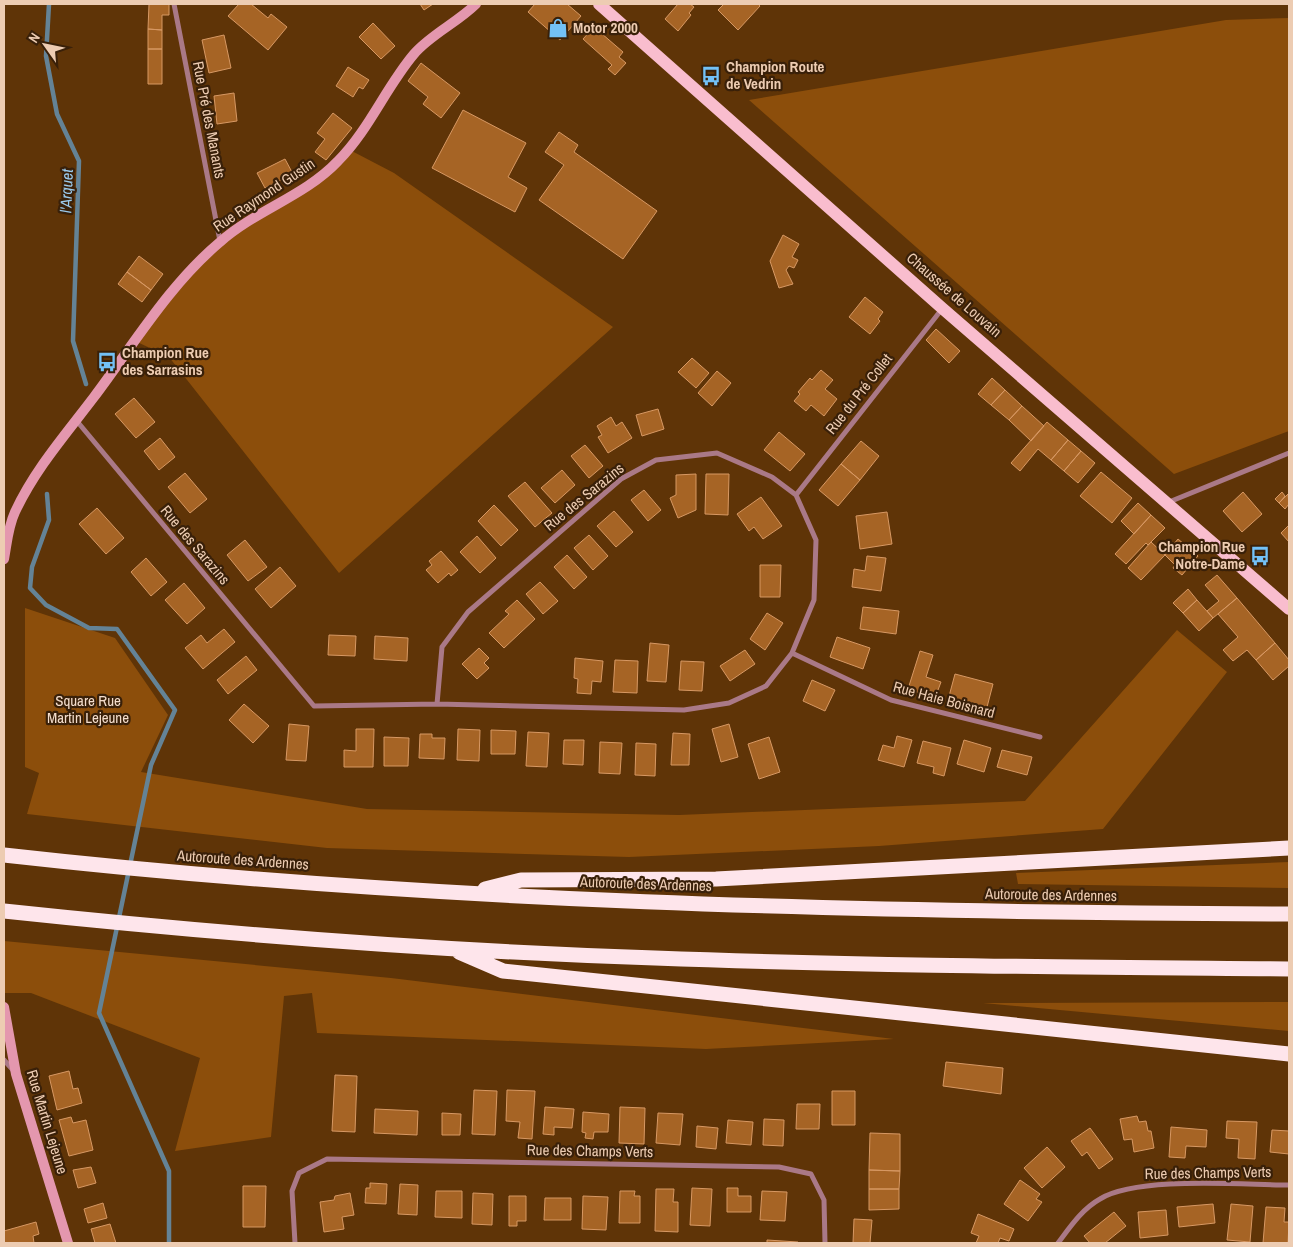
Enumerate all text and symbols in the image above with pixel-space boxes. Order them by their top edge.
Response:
shop icon: Motor 2000 [547,17,569,39]
place label: Motor 2000 [573,17,638,38]
north arrow [20,20,70,70]
text: N [24,30,44,46]
place label: Champion Route de Vedrin [726,56,825,94]
street label: Rue Pré des Manants [188,60,231,180]
bus stop icon: Champion Route de Vedrin [700,65,722,87]
street label: Rue Raymond Gustin [209,153,319,236]
water label: l'Arquet [54,168,78,213]
street label: Chaussée de Louvain [902,247,1006,342]
place label: Champion Rue des Sarrasins [122,342,209,380]
street label: Rue du Pré Collet [820,349,897,438]
bus stop icon: Champion Rue des Sarrasins [96,351,118,373]
street label: Rue des Sarazins [539,458,628,536]
street label: Rue des Sarazins [156,500,235,589]
place label: Champion Rue Notre-Dame [1158,536,1245,574]
bus stop icon: Champion Rue Notre-Dame [1249,545,1271,567]
street label: Rue Haie Boisnard [891,676,997,723]
park label: Square Rue Martin Lejeune [47,690,129,728]
street label: Autoroute des Ardennes [175,844,310,875]
street label: Autoroute des Ardennes [579,871,712,896]
street label: Autoroute des Ardennes [984,883,1117,906]
street label: Rue Martin Lejeune [22,1067,73,1177]
street label: Rue des Champs Verts [527,1139,653,1162]
street label: Rue des Champs Verts [1145,1161,1271,1184]

